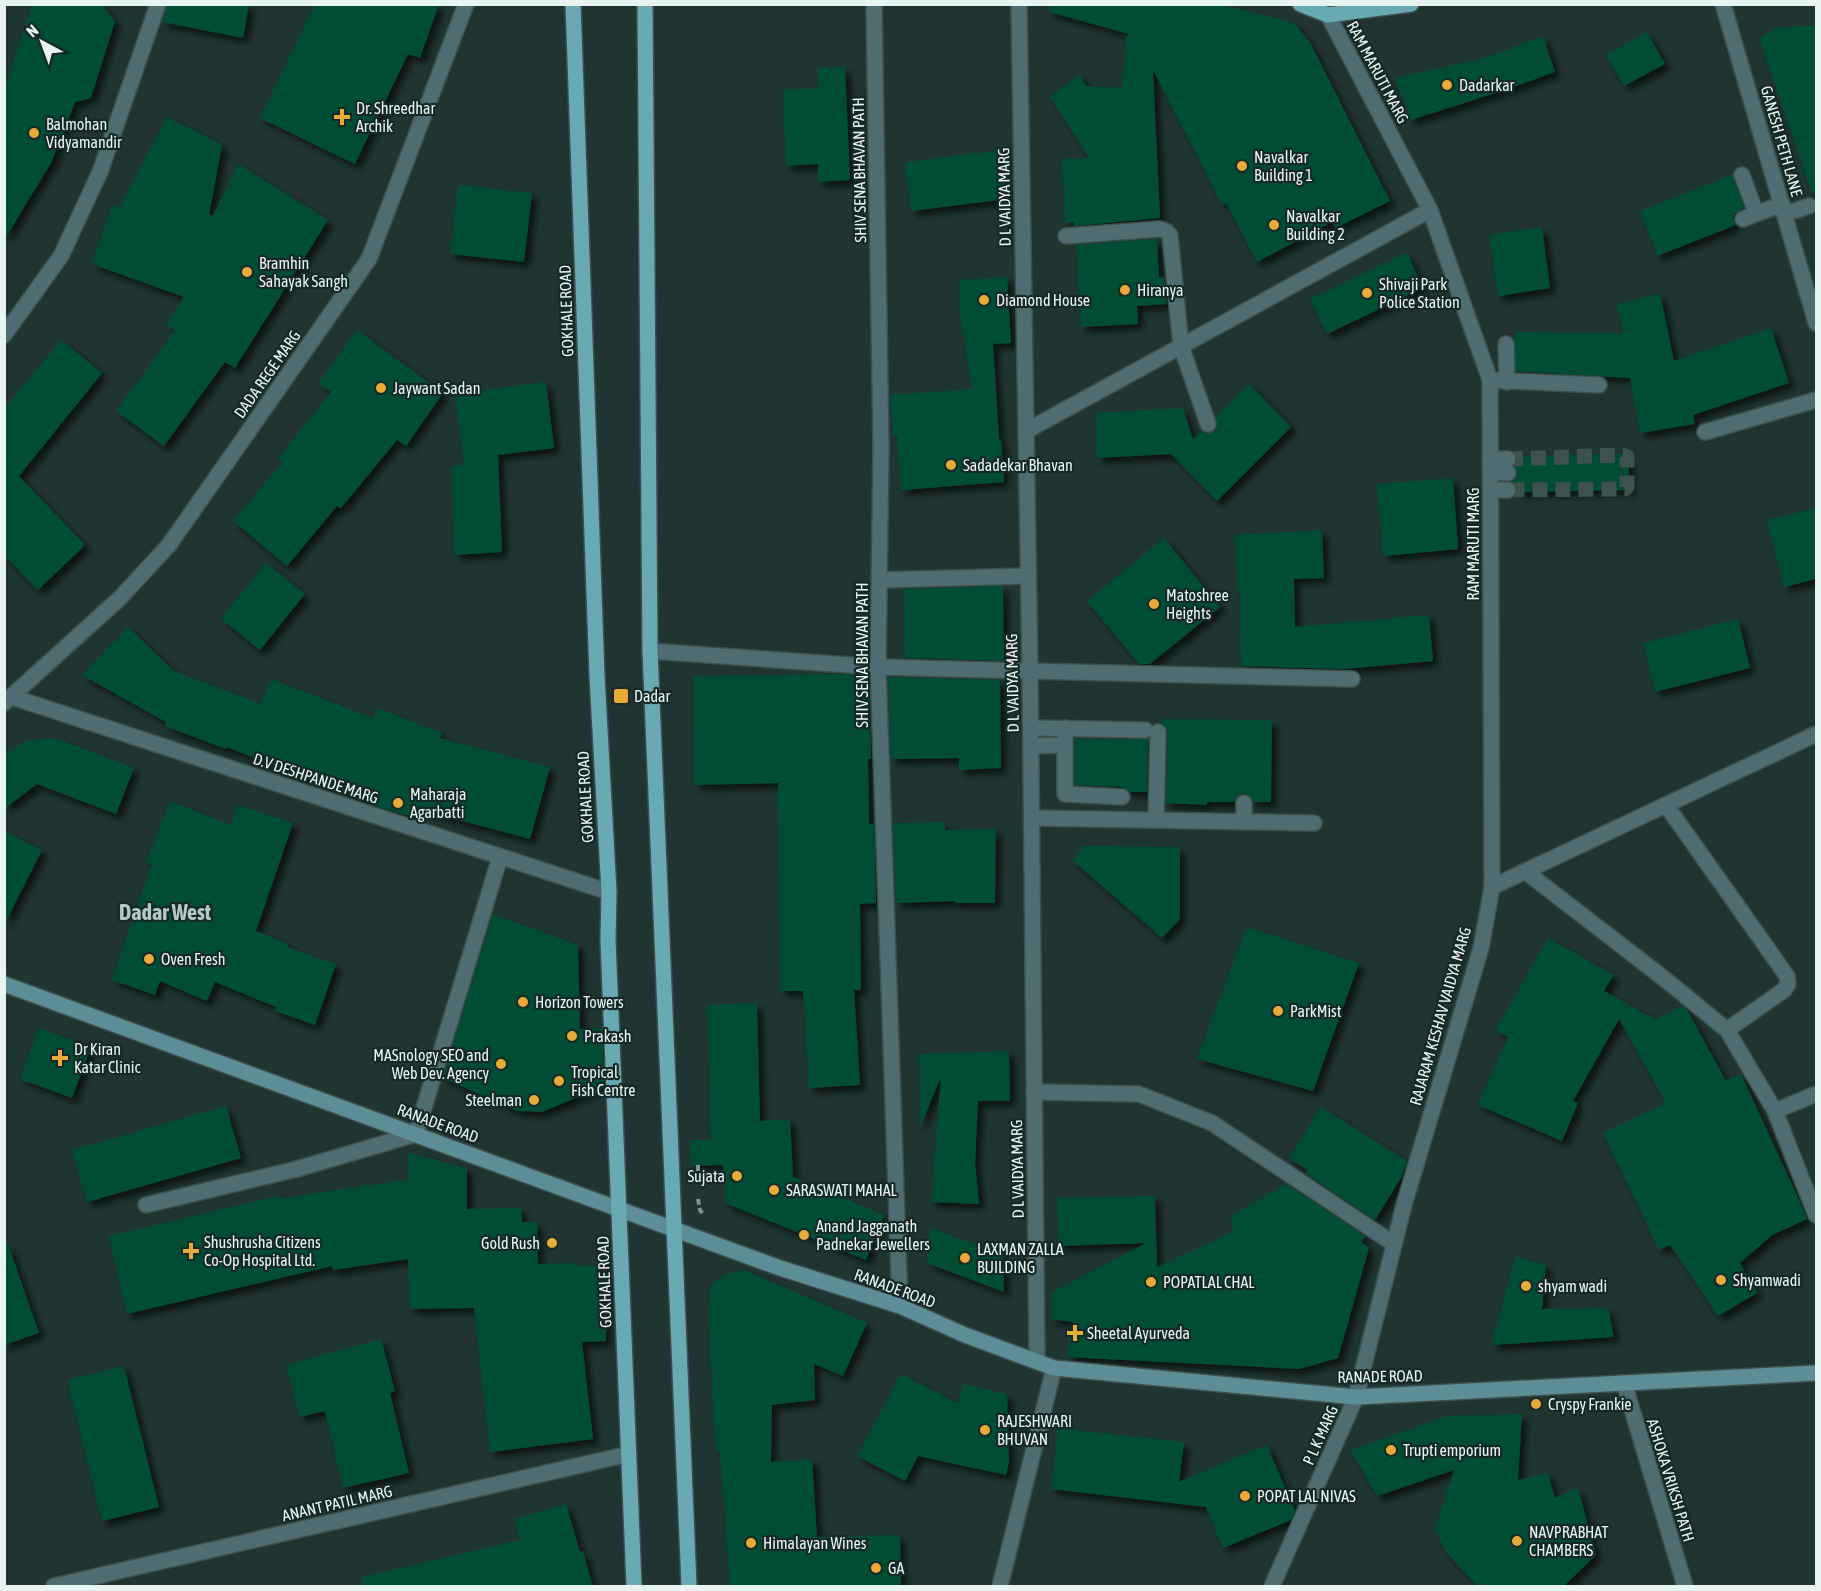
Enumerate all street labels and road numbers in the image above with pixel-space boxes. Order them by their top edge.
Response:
street label: RAM MARUTI MARG [1344,18,1412,126]
street label: GANESH PETH LANE [1758,84,1806,199]
street label: SHIV SENA BHAVAN PATH [849,97,869,243]
street label: D L VAIDYA MARG [994,147,1014,247]
street label: GOKHALE ROAD [555,265,577,357]
street label: DADA REGE MARG [230,327,304,421]
street label: RAM MARUTI MARG [1464,488,1482,600]
street label: SHIV SENA BHAVAN PATH [853,582,871,728]
street label: D L VAIDYA MARG [1002,633,1022,733]
street label: D.V DESHPANDE MARG [251,749,381,807]
street label: GOKHALE ROAD [574,751,596,843]
street label: RAJARAM KESHAV VAIDYA MARG [1406,925,1474,1107]
street label: RANADE ROAD [395,1100,481,1146]
street label: D L VAIDYA MARG [1007,1119,1027,1219]
street label: GOKHALE ROAD [593,1236,615,1328]
street label: RANADE ROAD [852,1265,938,1311]
street label: RANADE ROAD [1337,1366,1423,1386]
street label: P L K MARG [1299,1402,1341,1468]
street label: ASHOKA VRIKSH PATH [1644,1416,1698,1544]
street label: ANANT PATIL MARG [280,1482,394,1524]

